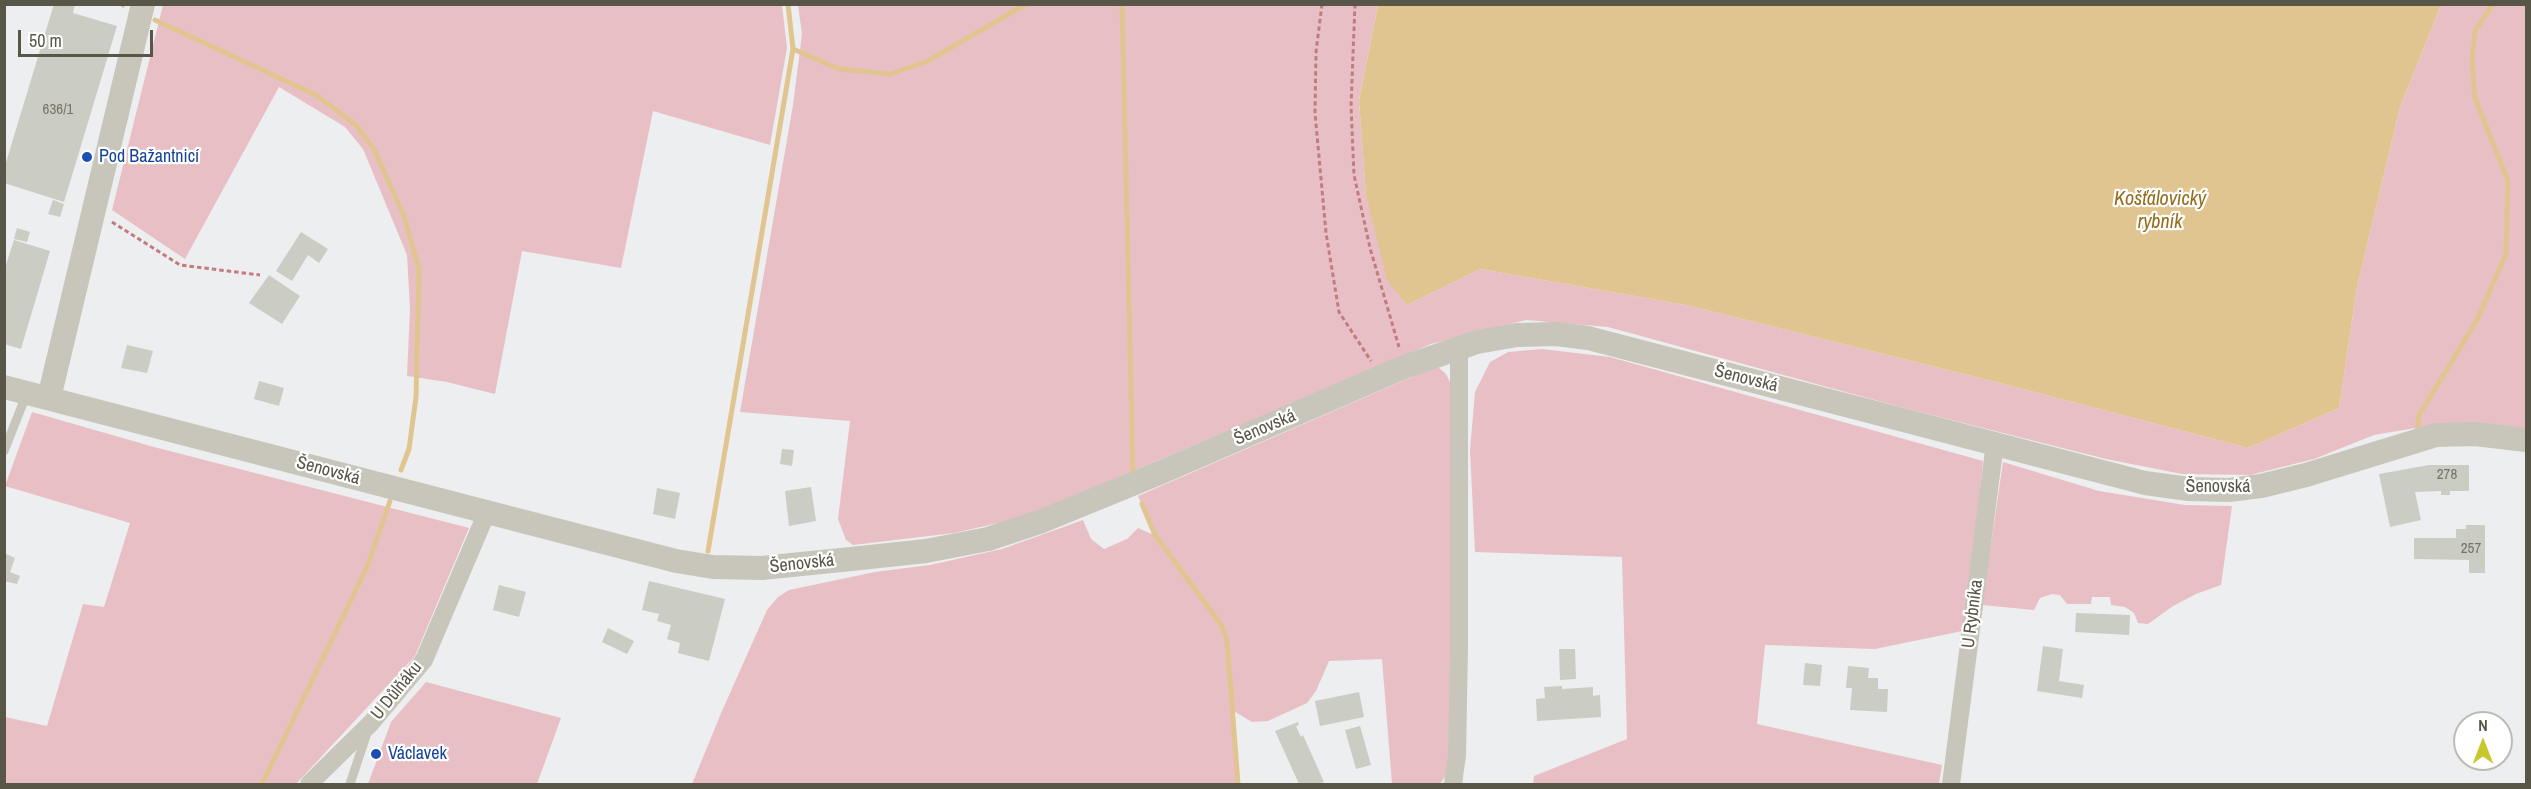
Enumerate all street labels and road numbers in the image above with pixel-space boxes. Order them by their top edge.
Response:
street label: Šenovská [1712,361,1780,397]
street label: Šenovská [1231,405,1299,451]
street label: Šenovská [294,452,362,490]
street label: Šenovská [2186,476,2250,498]
street label: Šenovská [769,550,835,578]
street label: U Rybníka [1958,578,1988,650]
street label: U Důlňáku [367,657,427,725]

